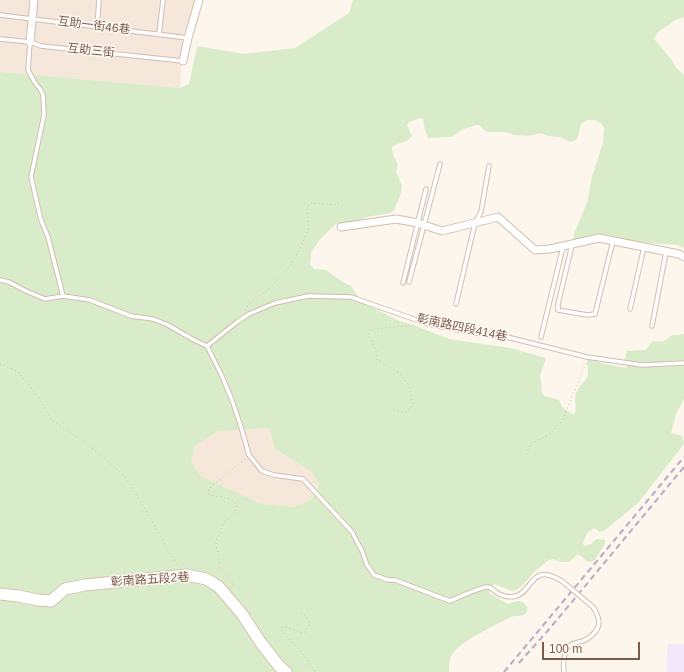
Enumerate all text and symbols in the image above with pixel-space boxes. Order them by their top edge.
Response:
street label: 互助一街46巷 [57,14,131,38]
street label: 互助三街 [66,41,116,61]
street label: 彰南路四段414巷 [415,311,509,345]
street label: 彰南路五段2巷 [110,570,190,590]
scale bar [544,634,642,660]
text: 100 m [549,642,582,656]

